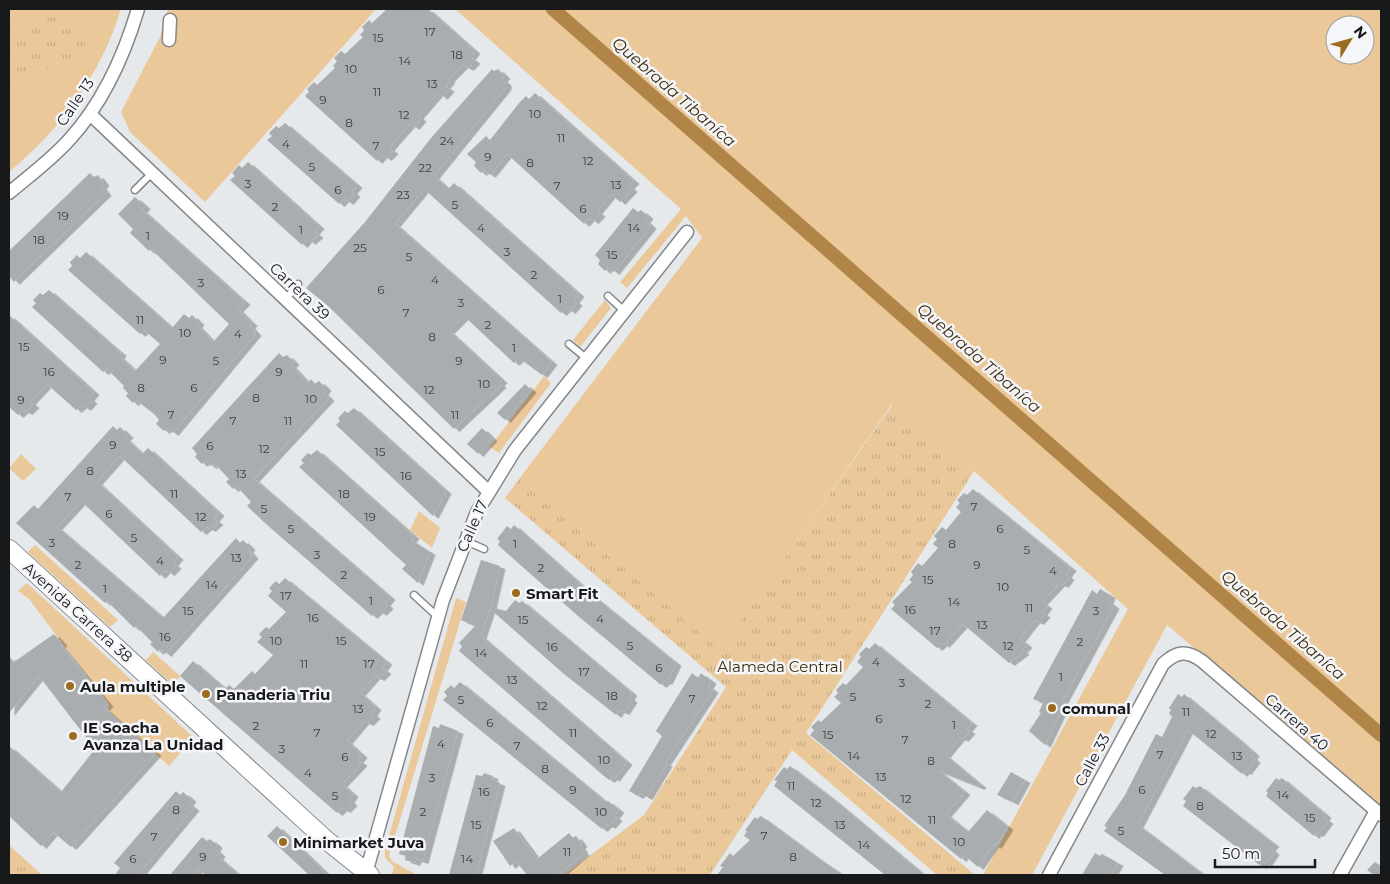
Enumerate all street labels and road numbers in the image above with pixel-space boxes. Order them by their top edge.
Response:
street label: Calle 13 [52,74,98,130]
street label: Carrera 39 [266,258,334,324]
street label: Calle 17 [452,497,492,555]
street label: Avenida Carrera 38 [19,558,137,666]
street label: Carrera 40 [1261,689,1333,755]
street label: Calle 33 [1070,730,1114,790]

